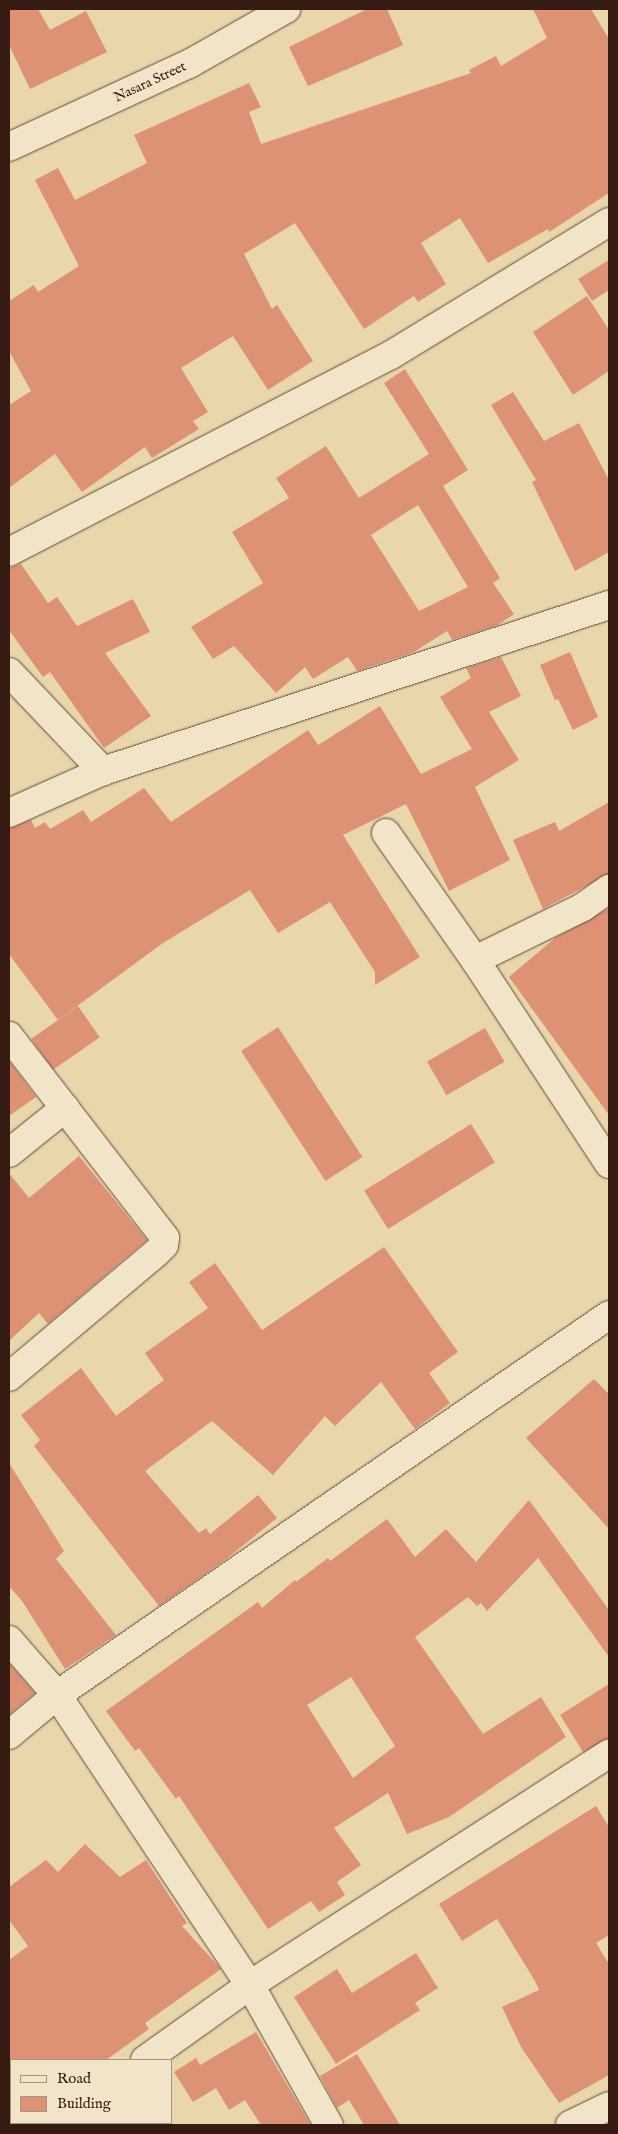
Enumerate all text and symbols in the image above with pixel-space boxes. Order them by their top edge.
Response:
street label: Nasara Street [111,58,189,106]
legend [10,2059,172,2124]
text: Road [57,2069,91,2088]
text: Building [57,2094,111,2113]

